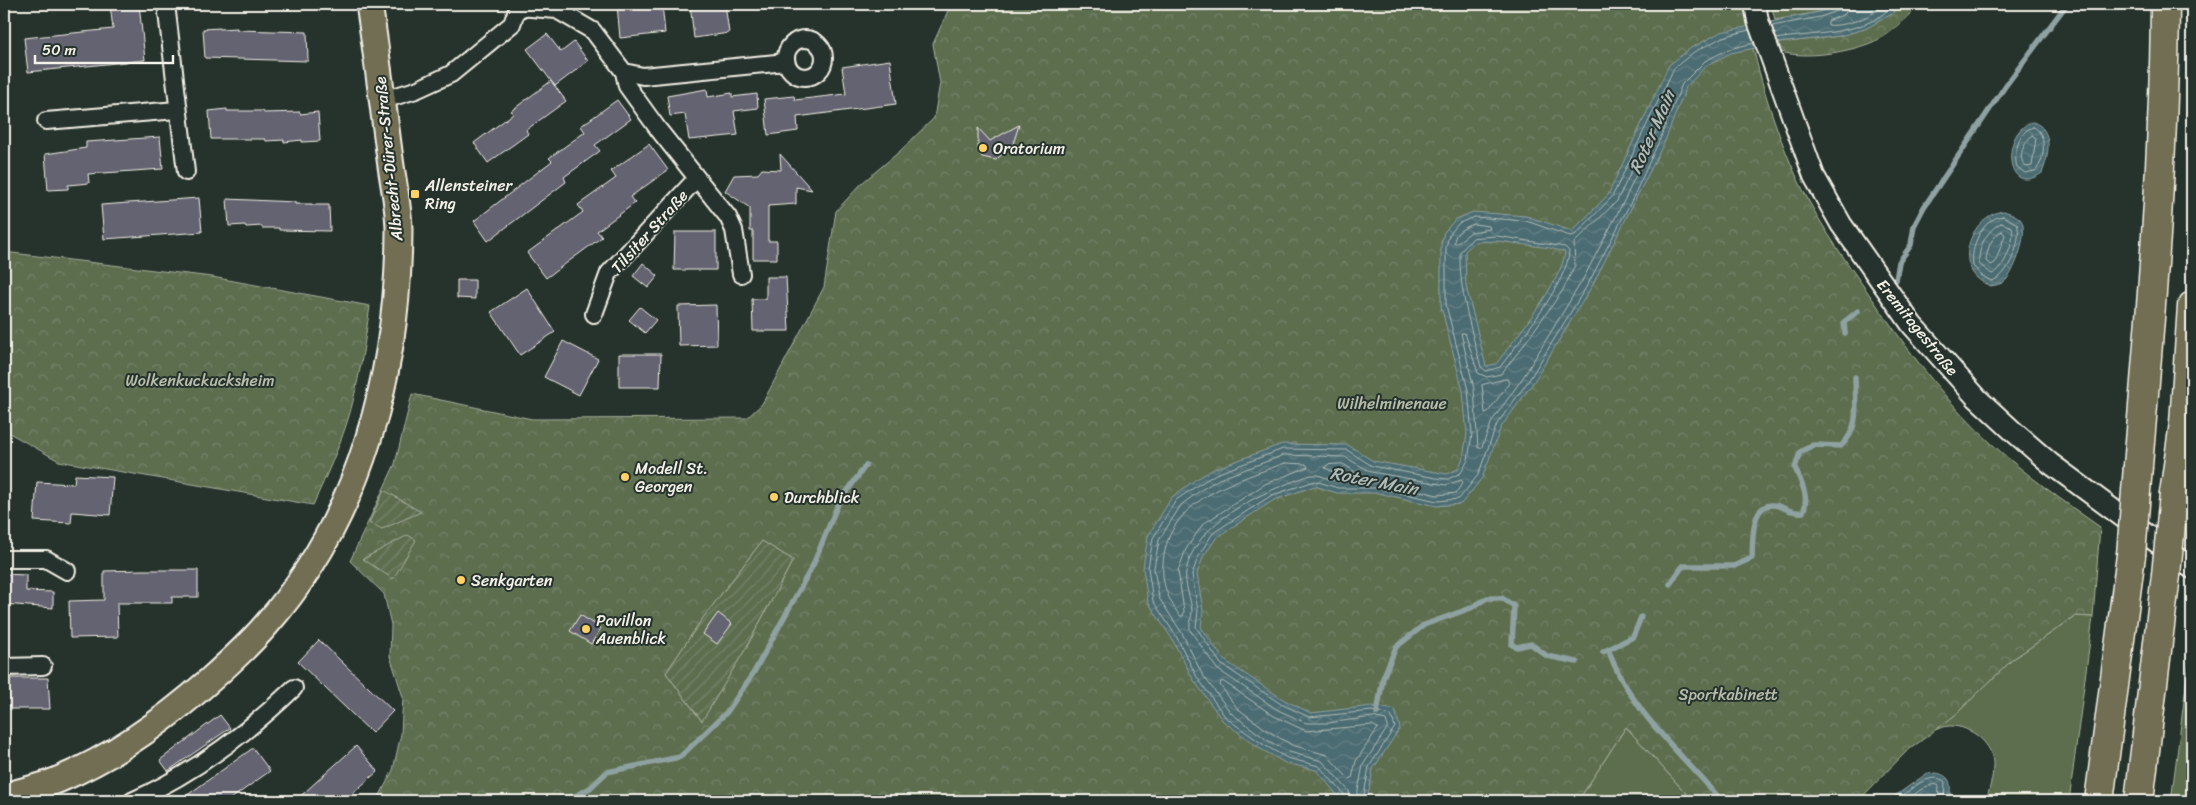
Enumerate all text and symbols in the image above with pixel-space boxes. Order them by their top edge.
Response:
scale bar [35,32,172,64]
text: 50 m [42,37,77,63]
street label: Albrecht-Dürer-Straße [365,75,412,244]
water label: Roter Main [1619,83,1686,179]
place label: Oratorium [993,134,1065,163]
marker: Oratorium [977,142,989,154]
place label: Allensteiner Ring [424,171,513,218]
street label: Tilsiter Straße [603,182,695,280]
marker: Allensteiner Ring [409,188,421,200]
street label: Eremitagestraße [1869,272,1966,383]
park label: Wolkenkuckucksheim [126,366,274,395]
park label: Wilhelminenaue [1337,389,1447,418]
place label: Modell St. Georgen [635,454,708,501]
water label: Roter Main [1328,457,1423,506]
marker: Modell St. Georgen [619,471,631,483]
place label: Durchblick [784,483,860,512]
marker: Durchblick [768,491,780,503]
place label: Senkgarten [471,566,553,595]
marker: Senkgarten [455,574,467,586]
place label: Pavillon Auenblick [595,606,666,653]
marker: Pavillon Auenblick [580,623,592,635]
park label: Sportkabinett [1678,680,1778,709]

